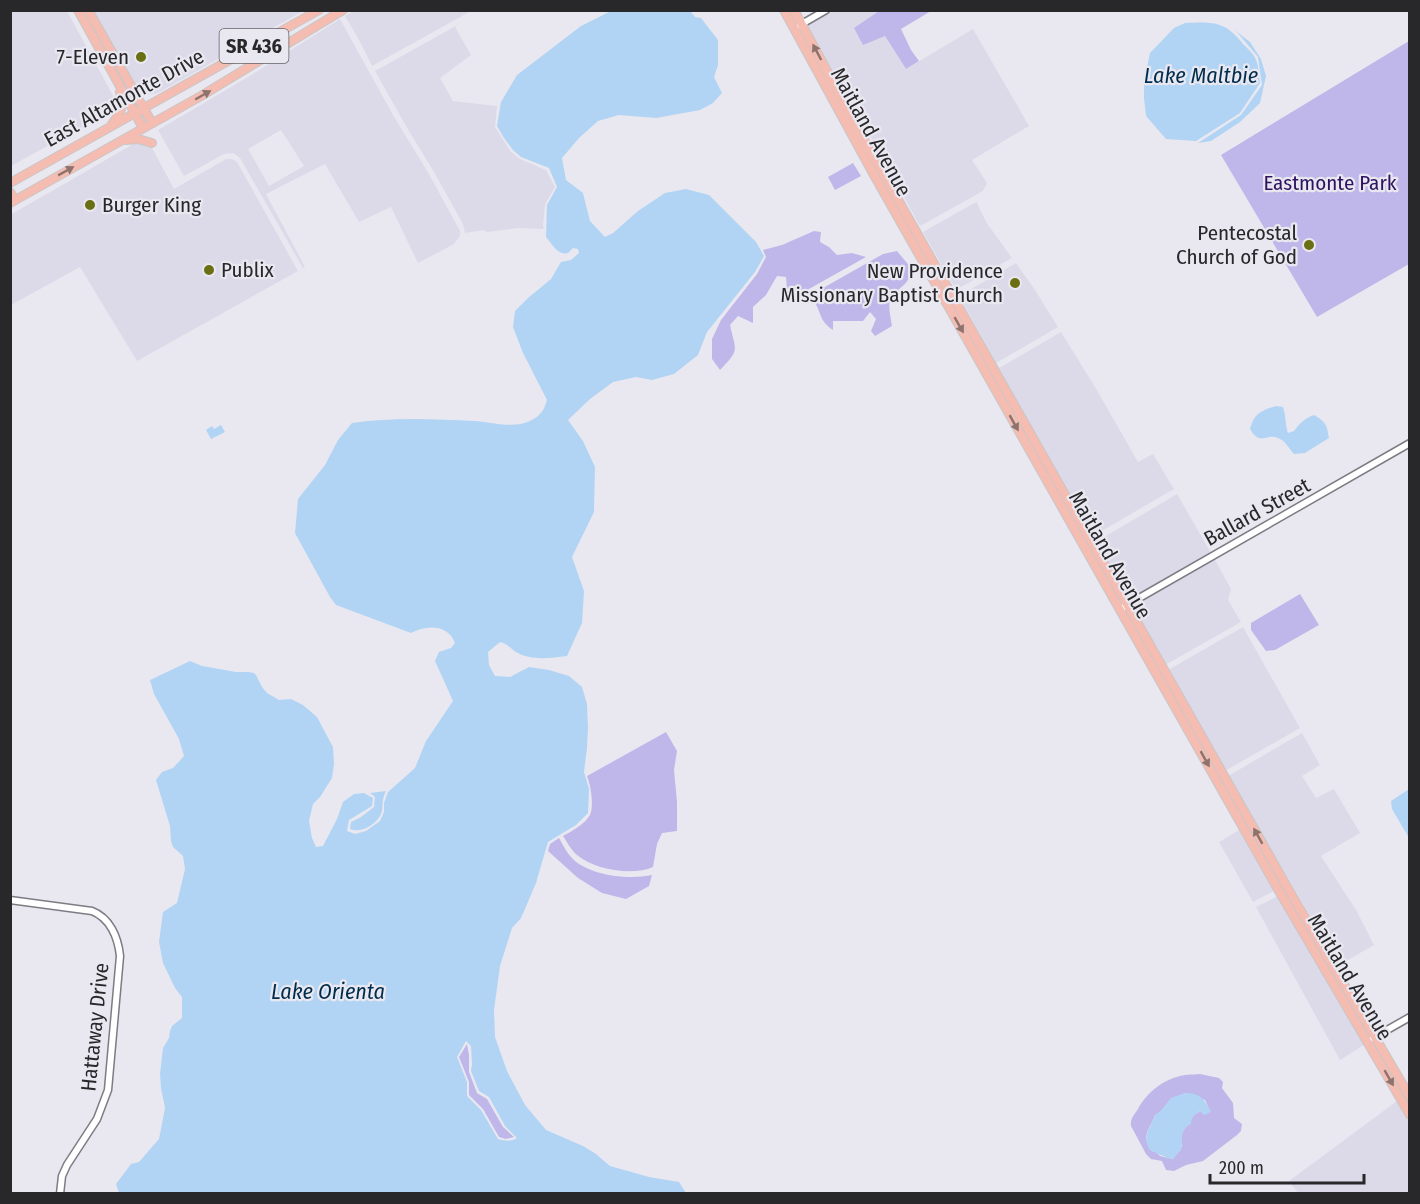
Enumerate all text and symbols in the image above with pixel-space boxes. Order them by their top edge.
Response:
road number: SR 436 [220,29,288,63]
street label: East Altamonte Drive [40,43,208,153]
place label: 7-Eleven [57,44,129,70]
one-way arrow [812,44,822,61]
marker: 7-Eleven [134,50,148,64]
water label: Lake Maltbie [1144,62,1258,89]
street label: Maitland Avenue [825,63,917,201]
one-way arrow [194,90,211,100]
one-way arrow [58,166,74,177]
park label: Eastmonte Park [1264,170,1397,196]
place label: Burger King [102,192,201,218]
marker: Burger King [83,198,97,212]
place label: Pentecostal Church of God [1176,220,1297,270]
marker: Pentecostal Church of God [1302,238,1316,252]
place label: Publix [221,257,274,283]
place label: New Providence Missionary Baptist Church [781,258,1003,308]
marker: Publix [202,263,216,277]
marker: New Providence Missionary Baptist Church [1008,276,1022,290]
one-way arrow [954,317,964,334]
one-way arrow [1009,415,1019,432]
street label: Ballard Street [1199,472,1315,552]
street label: Maitland Avenue [1063,486,1157,624]
one-way arrow [1200,751,1210,768]
one-way arrow [1253,827,1263,844]
street label: Maitland Avenue [1302,909,1398,1045]
street label: Hattaway Drive [75,961,115,1093]
water label: Lake Orienta [271,978,385,1005]
one-way arrow [1383,1070,1394,1086]
scale bar [1210,1147,1364,1185]
text: 200 m [1219,1157,1264,1179]

